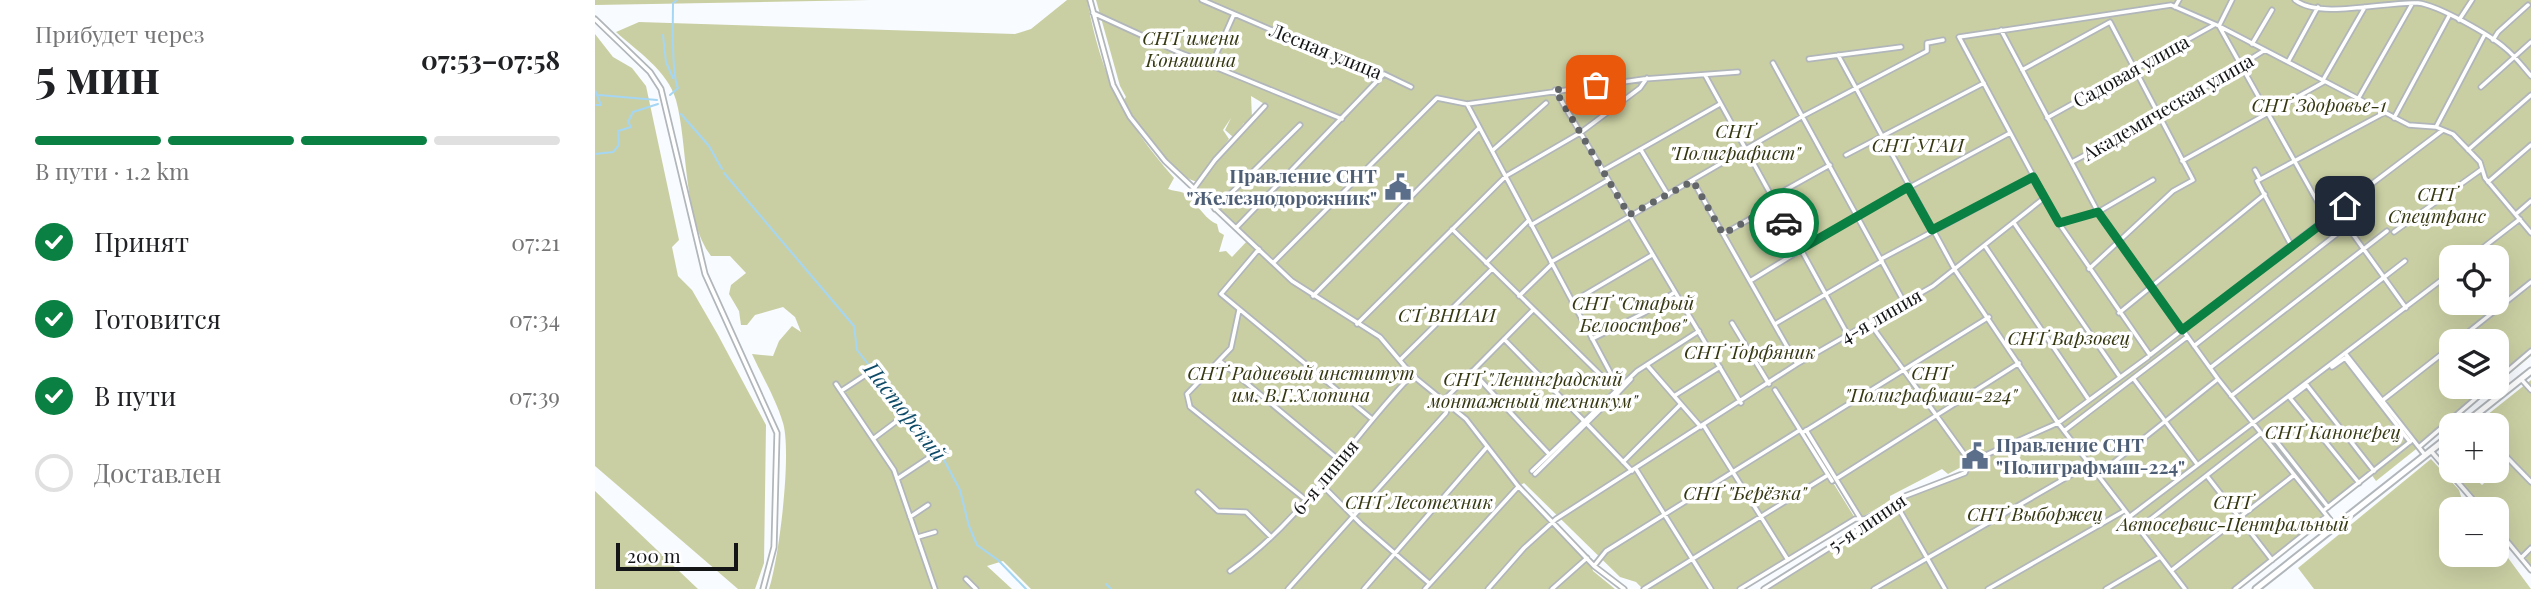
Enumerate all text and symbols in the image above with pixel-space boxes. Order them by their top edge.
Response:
street label: Лесная улица [1265,15,1387,85]
text: Прибудет через [35,18,204,49]
park label: СНТ имени Коняшина [1142,24,1240,72]
street label: Садовая улица [2068,27,2194,113]
text: 07:53–07:58 [421,42,560,77]
text: 5 мин [35,44,160,106]
street label: Академическая улица [2076,46,2258,166]
pin [1566,55,1626,115]
icon: bag [1577,66,1615,104]
park label: СНТ Здоровье-1 [2252,91,2386,117]
park label: СНТ "Полиграфист" [1669,117,1802,165]
park label: СНТ УГАИ [1872,131,1966,157]
text: В пути · 1.2 km [35,155,190,186]
place label: Правление СНТ "Железнодорожник" [1187,162,1377,210]
public building icon: Правление СНТ "Железнодорожник" [1383,172,1413,202]
pin [2315,176,2375,236]
park label: СНТ Спецтранс [2388,180,2487,228]
icon: home [2326,187,2364,225]
courier [1749,188,1819,258]
icon: car [1765,204,1803,242]
icon: check [35,223,73,261]
text: Принят [94,224,189,259]
text: 07:21 [511,226,560,257]
map controls [2439,245,2509,567]
button: locate [2439,245,2509,315]
street label: 4-я линия [1835,281,1926,349]
park label: СНТ "Старый Белоостров" [1572,289,1695,337]
icon: check [35,300,73,338]
text: Готовится [94,301,221,336]
park label: СТ ВНИАИ [1398,301,1498,327]
text: 07:34 [509,303,560,334]
park label: СНТ Варзовец [2008,324,2130,350]
button: layers [2439,329,2509,399]
park label: СНТ Торфяник [1684,338,1816,364]
water label: Пасторский [858,354,955,467]
park label: СНТ Радиевый институт им. В.Г.Хлопина [1187,359,1415,407]
park label: СНТ "Полиграфмаш-224" [1845,359,2019,407]
park label: СНТ "Ленинградский монтажный техникум" [1426,365,1639,413]
icon: check [35,377,73,415]
text: В пути [94,378,176,413]
text: 07:39 [509,380,560,411]
button: + [2439,413,2509,483]
park label: СНТ Канонерец [2265,418,2401,444]
place label: Правление СНТ "Полиграфмаш-224" [1996,431,2185,479]
street label: 6-я линия [1285,433,1363,519]
public building icon: Правление СНТ "Полиграфмаш-224" [1960,441,1990,471]
text: Доставлен [94,455,221,490]
park label: СНТ "Берёзка" [1683,479,1808,505]
street label: 5-я линия [1822,487,1910,558]
park label: СНТ Лесотехник [1345,488,1493,514]
park label: СНТ Автосервис-Центральный [2115,488,2350,536]
button: − [2439,497,2509,567]
park label: СНТ Выборжец [1967,500,2103,526]
scale bar [616,540,739,572]
text: 200 m [627,542,681,568]

